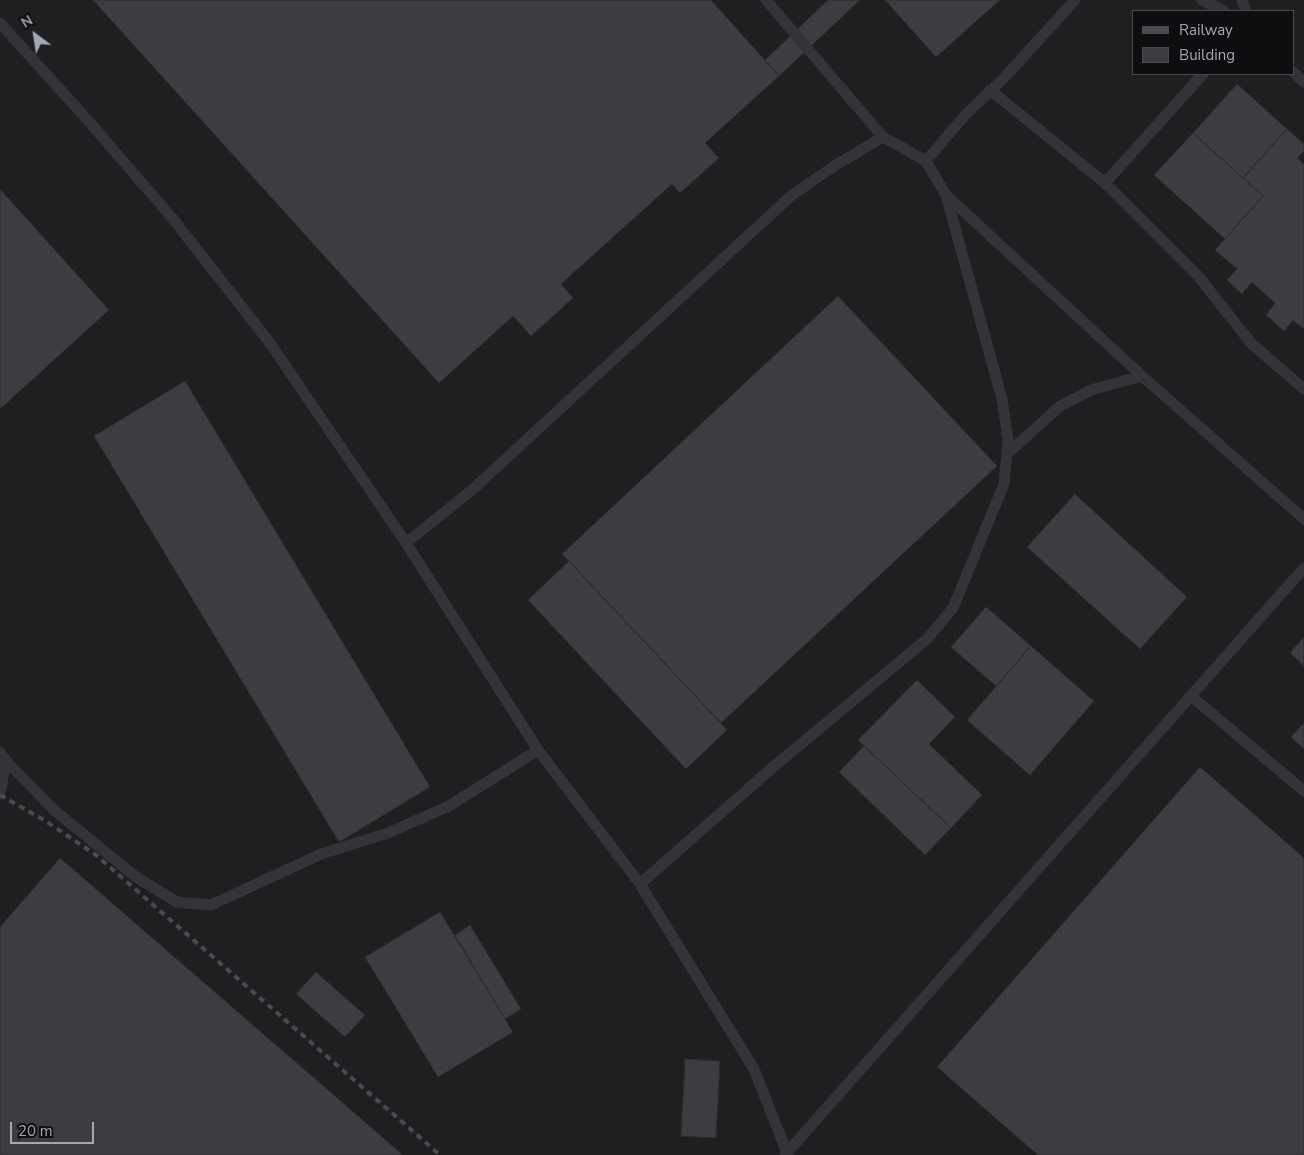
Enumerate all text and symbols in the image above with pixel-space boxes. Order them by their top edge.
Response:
north arrow [10,10,60,60]
legend [1132,10,1294,75]
text: N [18,11,36,33]
text: Railway [1179,20,1233,40]
text: Building [1179,45,1235,65]
scale bar [12,1112,96,1144]
text: 20 m [18,1121,53,1141]

